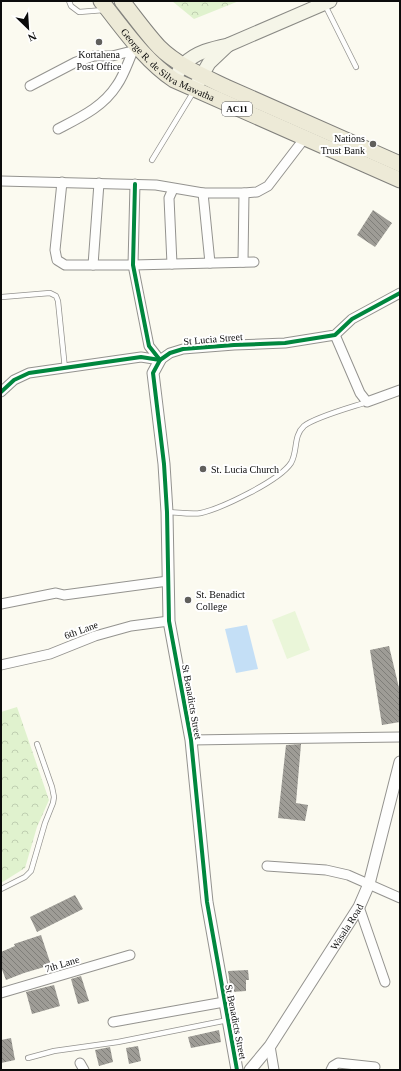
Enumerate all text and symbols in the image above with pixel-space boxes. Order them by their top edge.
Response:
north arrow [8,8,48,48]
street label: George R. de Silva Mawatha [119,26,217,103]
text: N [26,30,38,44]
marker: Kortahena Post Office [94,37,104,47]
place label: Kortahena Post Office [76,49,122,72]
road number: AC11 [222,102,252,116]
place label: Nations Trust Bank [321,133,365,156]
marker: Nations Trust Bank [368,139,378,149]
street label: St Lucia Street [183,331,243,347]
marker: St. Lucia Church [198,464,208,474]
place label: St. Lucia Church [211,464,279,475]
place label: St. Benadict College [196,589,245,612]
marker: St. Benadict College [183,595,193,605]
street label: 6th Lane [63,619,100,641]
street label: St Benadicts Street [180,664,204,741]
street label: Wasala Road [328,902,365,952]
street label: 7th Lane [44,953,81,974]
street label: St Benadicts Street [223,984,249,1061]

